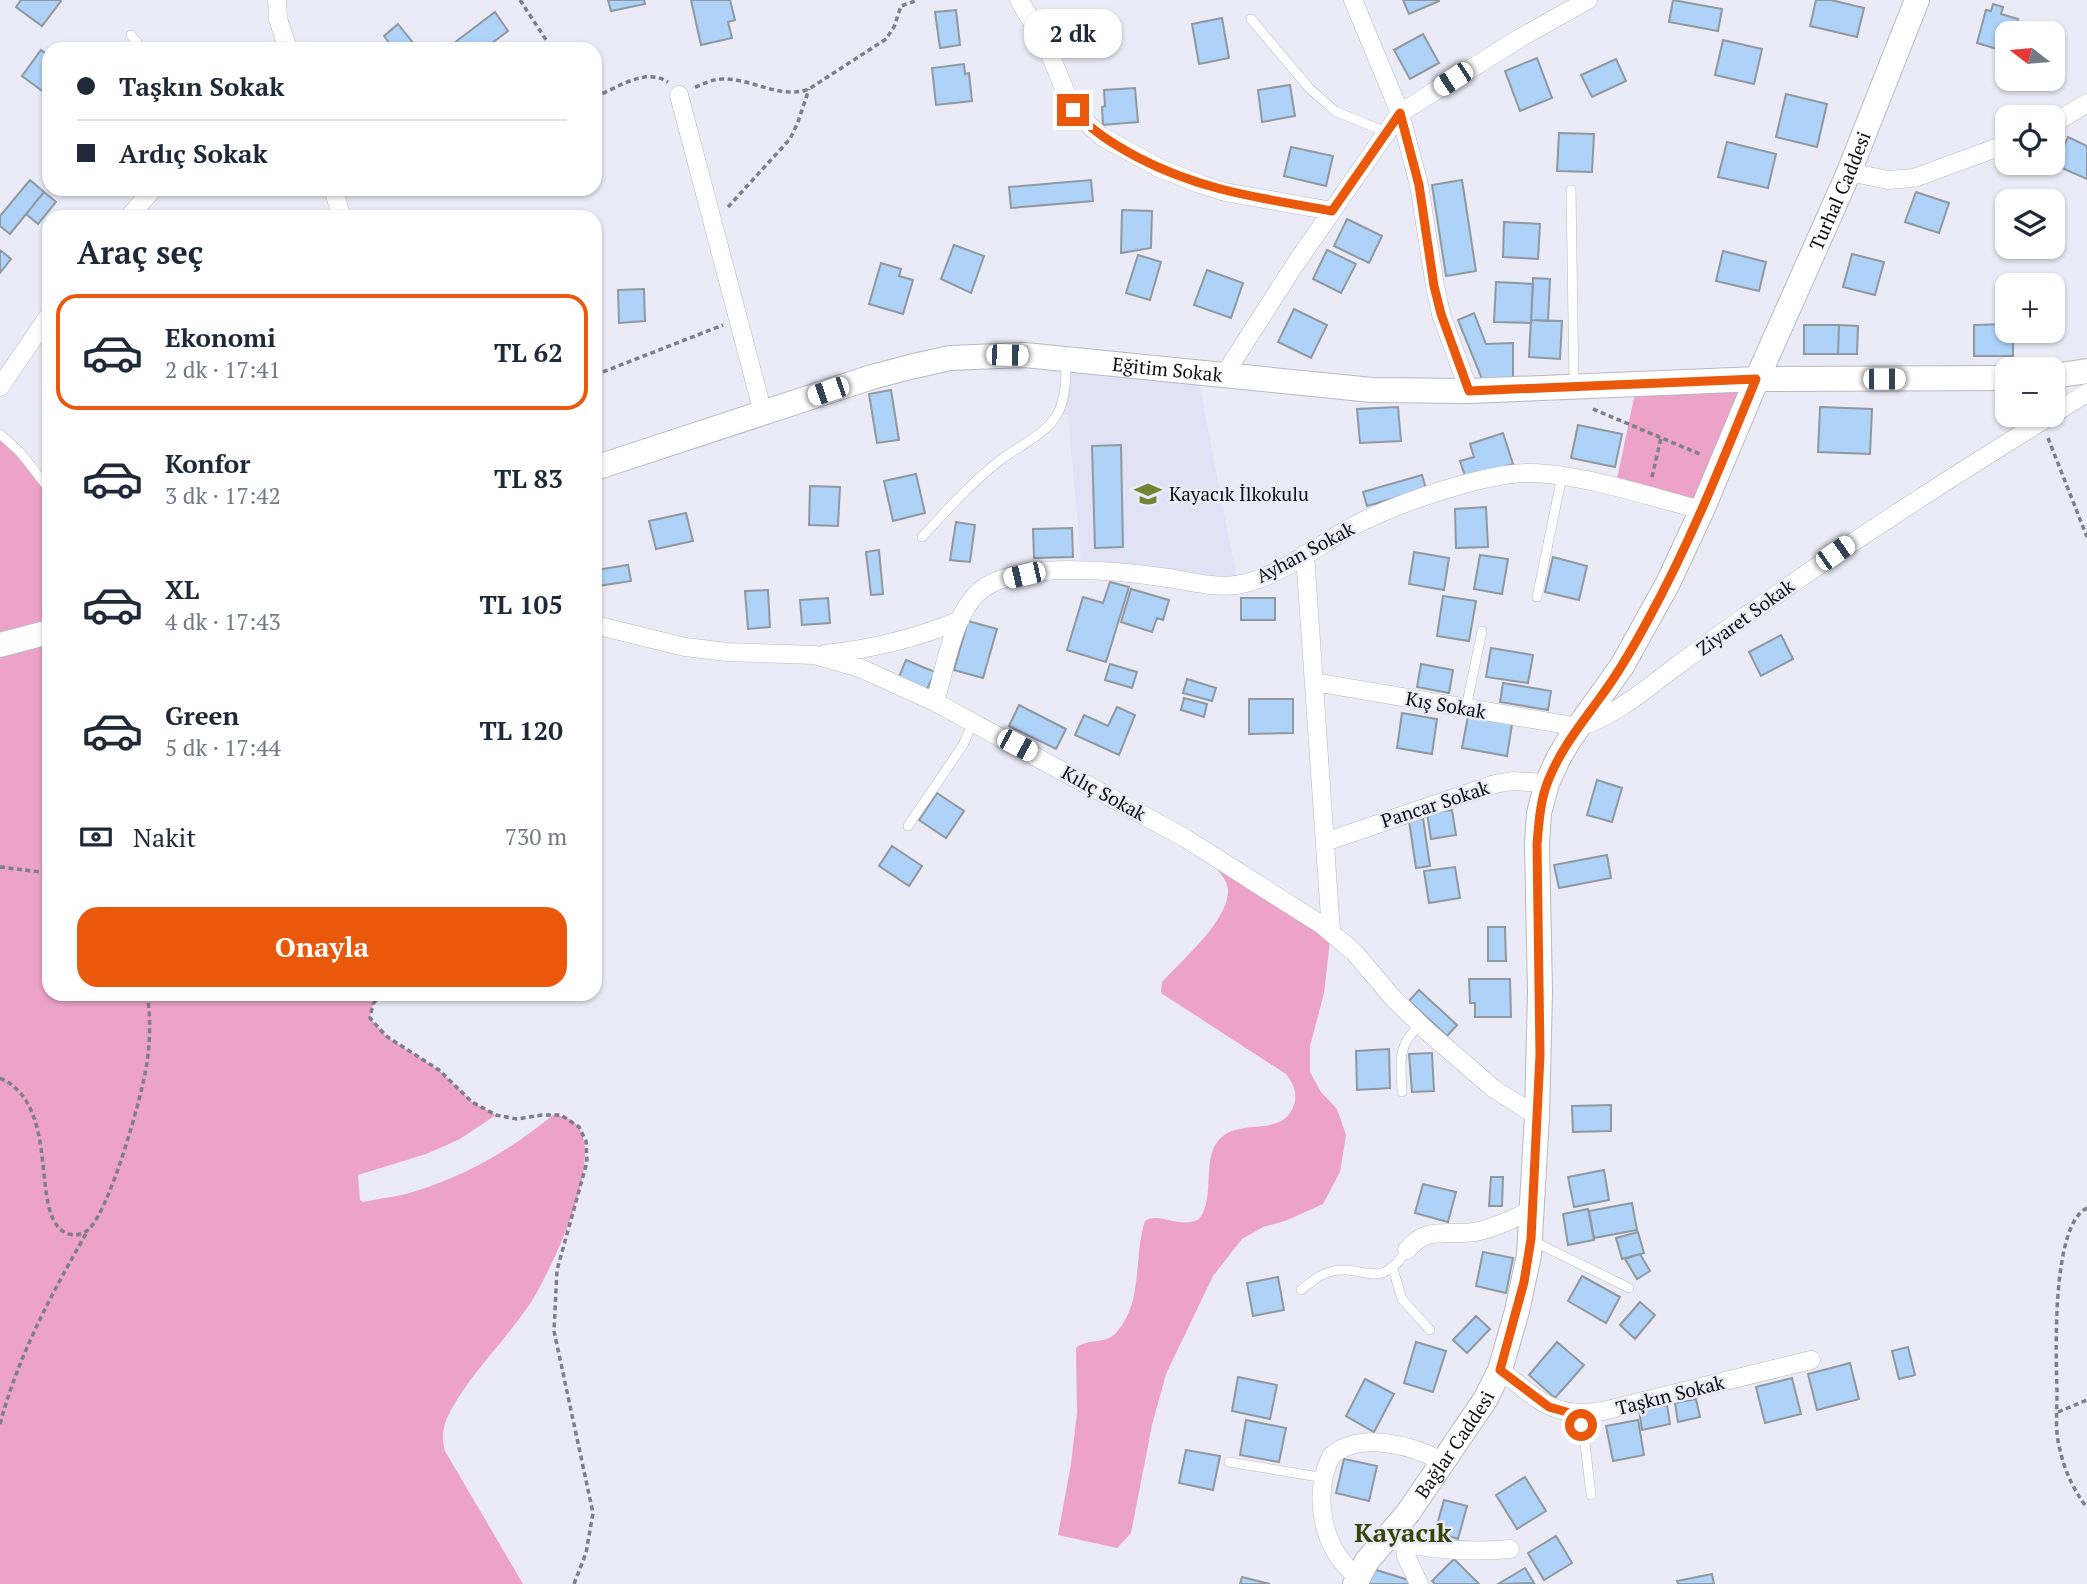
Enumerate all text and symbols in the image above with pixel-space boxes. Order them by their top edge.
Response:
callout: 2 dk [1024,8,1122,57]
text: 2 dk [1050,18,1096,49]
north arrow [1995,21,2065,91]
map controls [1995,21,2065,427]
car [1430,59,1477,99]
text: Taşkın Sokak [119,69,284,103]
route end [1057,94,1089,126]
button: locate [1995,105,2065,175]
street label: Turhal Caddesi [1803,128,1876,254]
text: Ardıç Sokak [119,136,268,170]
button: layers [1995,189,2065,259]
text: Araç seç [77,231,203,273]
button: + [1995,273,2065,343]
text: Ekonomi [165,320,276,354]
icon: car [81,321,144,384]
text: TL 62 [494,335,563,369]
car [986,344,1029,366]
street label: Eğitim Sokak [1111,351,1224,387]
text: 2 dk · 17:41 [165,354,281,385]
button: − [1995,357,2065,427]
car [1864,369,1906,390]
car [805,374,852,408]
text: Konfor [165,446,250,480]
icon: car [81,447,144,510]
text: TL 83 [494,461,563,495]
school or university icon: Kayacık İlkokulu [1133,479,1163,509]
text: 3 dk · 17:42 [165,480,281,511]
place label: Kayacık İlkokulu [1169,481,1309,506]
street label: Ayhan Sokak [1251,515,1358,588]
car [1812,532,1859,574]
car [1002,560,1047,590]
text: XL [165,572,199,606]
icon: car [81,573,144,636]
street label: Ziyaret Sokak [1691,573,1799,660]
text: TL 105 [479,587,563,621]
text: 4 dk · 17:43 [165,606,281,637]
street label: Kış Sokak [1404,685,1488,724]
text: Green [165,698,239,732]
icon: car [81,699,144,762]
text: TL 120 [479,713,563,747]
car [994,726,1041,764]
text: 5 dk · 17:44 [165,732,281,763]
street label: Kılıç Sokak [1058,759,1151,826]
street label: Pancar Sokak [1378,774,1492,833]
icon: cash [77,818,115,856]
text: Nakit [133,820,196,854]
text: 730 m [505,821,567,852]
button: Onayla [77,907,567,987]
street label: Taşkın Sokak [1613,1369,1727,1420]
street label: Bağlar Caddesi [1409,1386,1500,1503]
route start [1565,1409,1597,1441]
district label: Kayacık [1354,1515,1453,1549]

